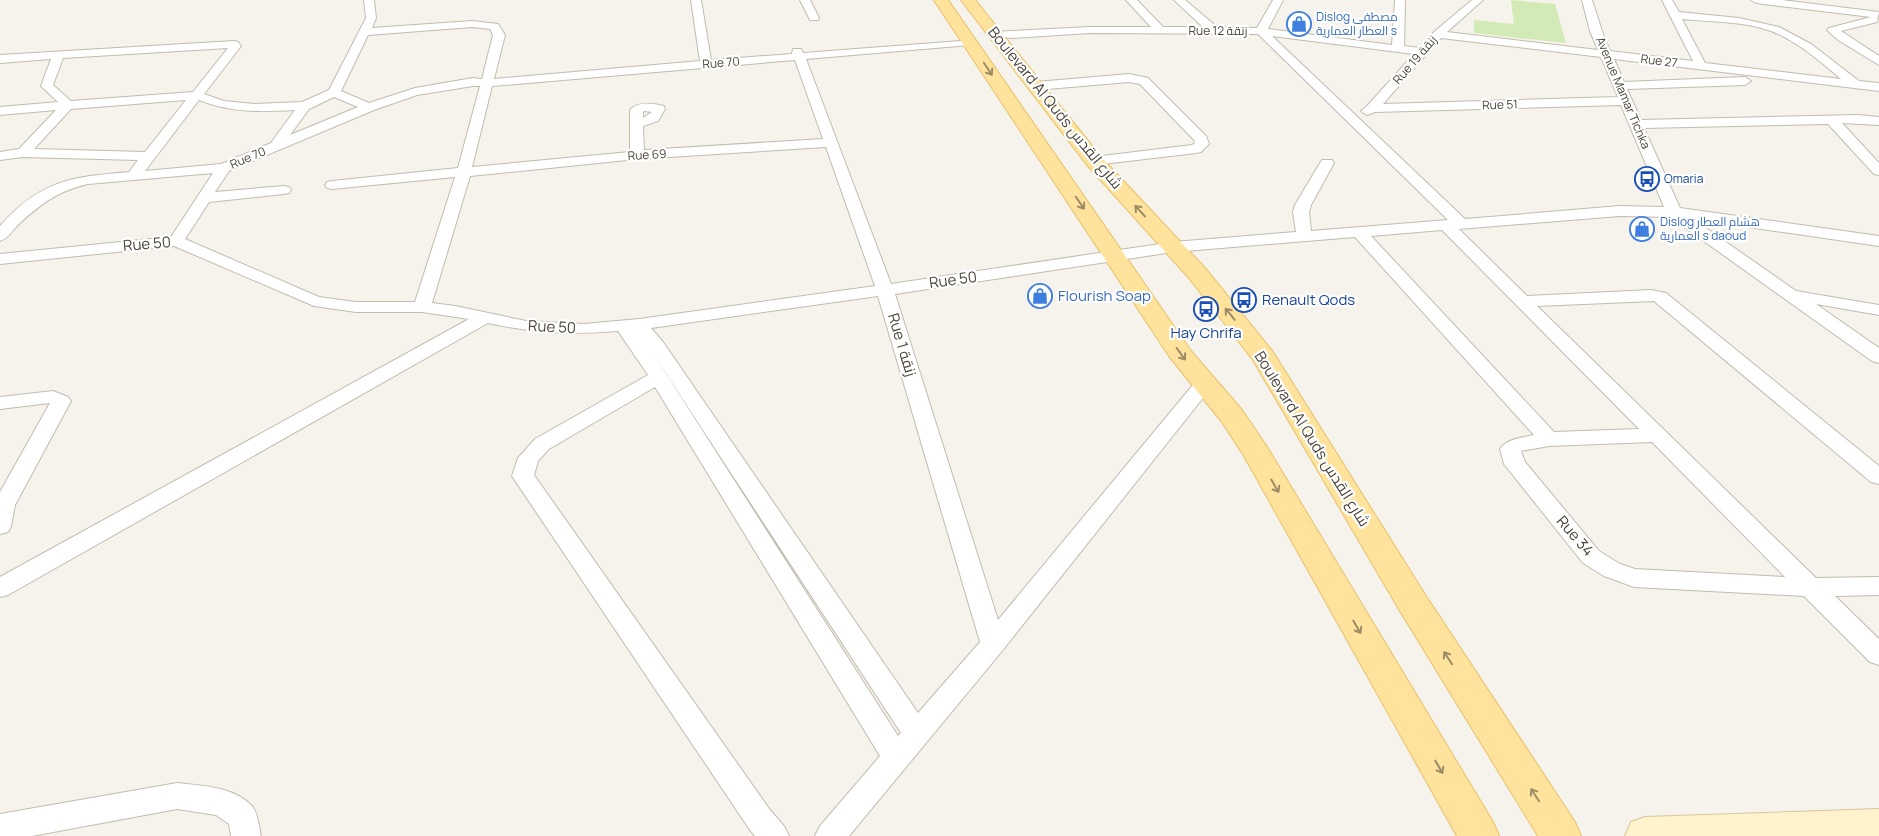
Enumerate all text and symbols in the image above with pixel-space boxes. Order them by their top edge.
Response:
place label: Dislog مصطفى العطار العمارية s [1316,8,1398,39]
shop icon: Dislog مصطفى العطار العمارية s [1286,11,1312,37]
street label: Boulevard Al Quds شارع القدس [983,22,1127,194]
street label: Rue 12 زنقة [1189,22,1248,39]
street label: Rue 19 زنقة [1389,32,1441,88]
street label: Avenue Mamar Tichka [1592,34,1655,151]
street label: Rue 27 [1640,50,1678,71]
street label: Rue 70 [702,52,740,73]
one-way arrow [983,62,993,76]
street label: Rue 51 [1482,95,1518,114]
street label: Rue 70 [227,142,268,173]
street label: Rue 69 [627,145,667,164]
bus stop icon: Omaria [1634,166,1660,192]
place label: Omaria [1664,170,1703,187]
one-way arrow [1075,196,1085,210]
one-way arrow [1134,204,1146,217]
place label: Dislog هشام العطار العمارية s daoud [1660,213,1760,244]
shop icon: Dislog هشام العطار العمارية s daoud [1629,216,1655,242]
street label: Rue 50 [122,231,172,256]
street label: Rue 50 [928,266,978,293]
shop icon: Flourish Soap [1027,283,1053,309]
place label: Flourish Soap [1058,285,1151,306]
bus stop icon: Renault Qods [1231,287,1257,313]
place label: Renault Qods [1262,289,1355,310]
bus stop icon: Hay Chrifa [1193,296,1219,322]
one-way arrow [1224,308,1235,321]
street label: Rue 1 زنقة [883,311,922,379]
street label: Rue 50 [528,315,577,338]
place label: Hay Chrifa [1170,322,1242,343]
one-way arrow [1175,347,1186,360]
street label: Boulevard Al Quds شارع القدس [1249,347,1375,531]
one-way arrow [1271,478,1281,492]
street label: Rue 34 [1552,511,1599,561]
one-way arrow [1352,619,1362,633]
one-way arrow [1442,651,1452,665]
one-way arrow [1434,759,1444,773]
one-way arrow [1530,788,1540,802]

